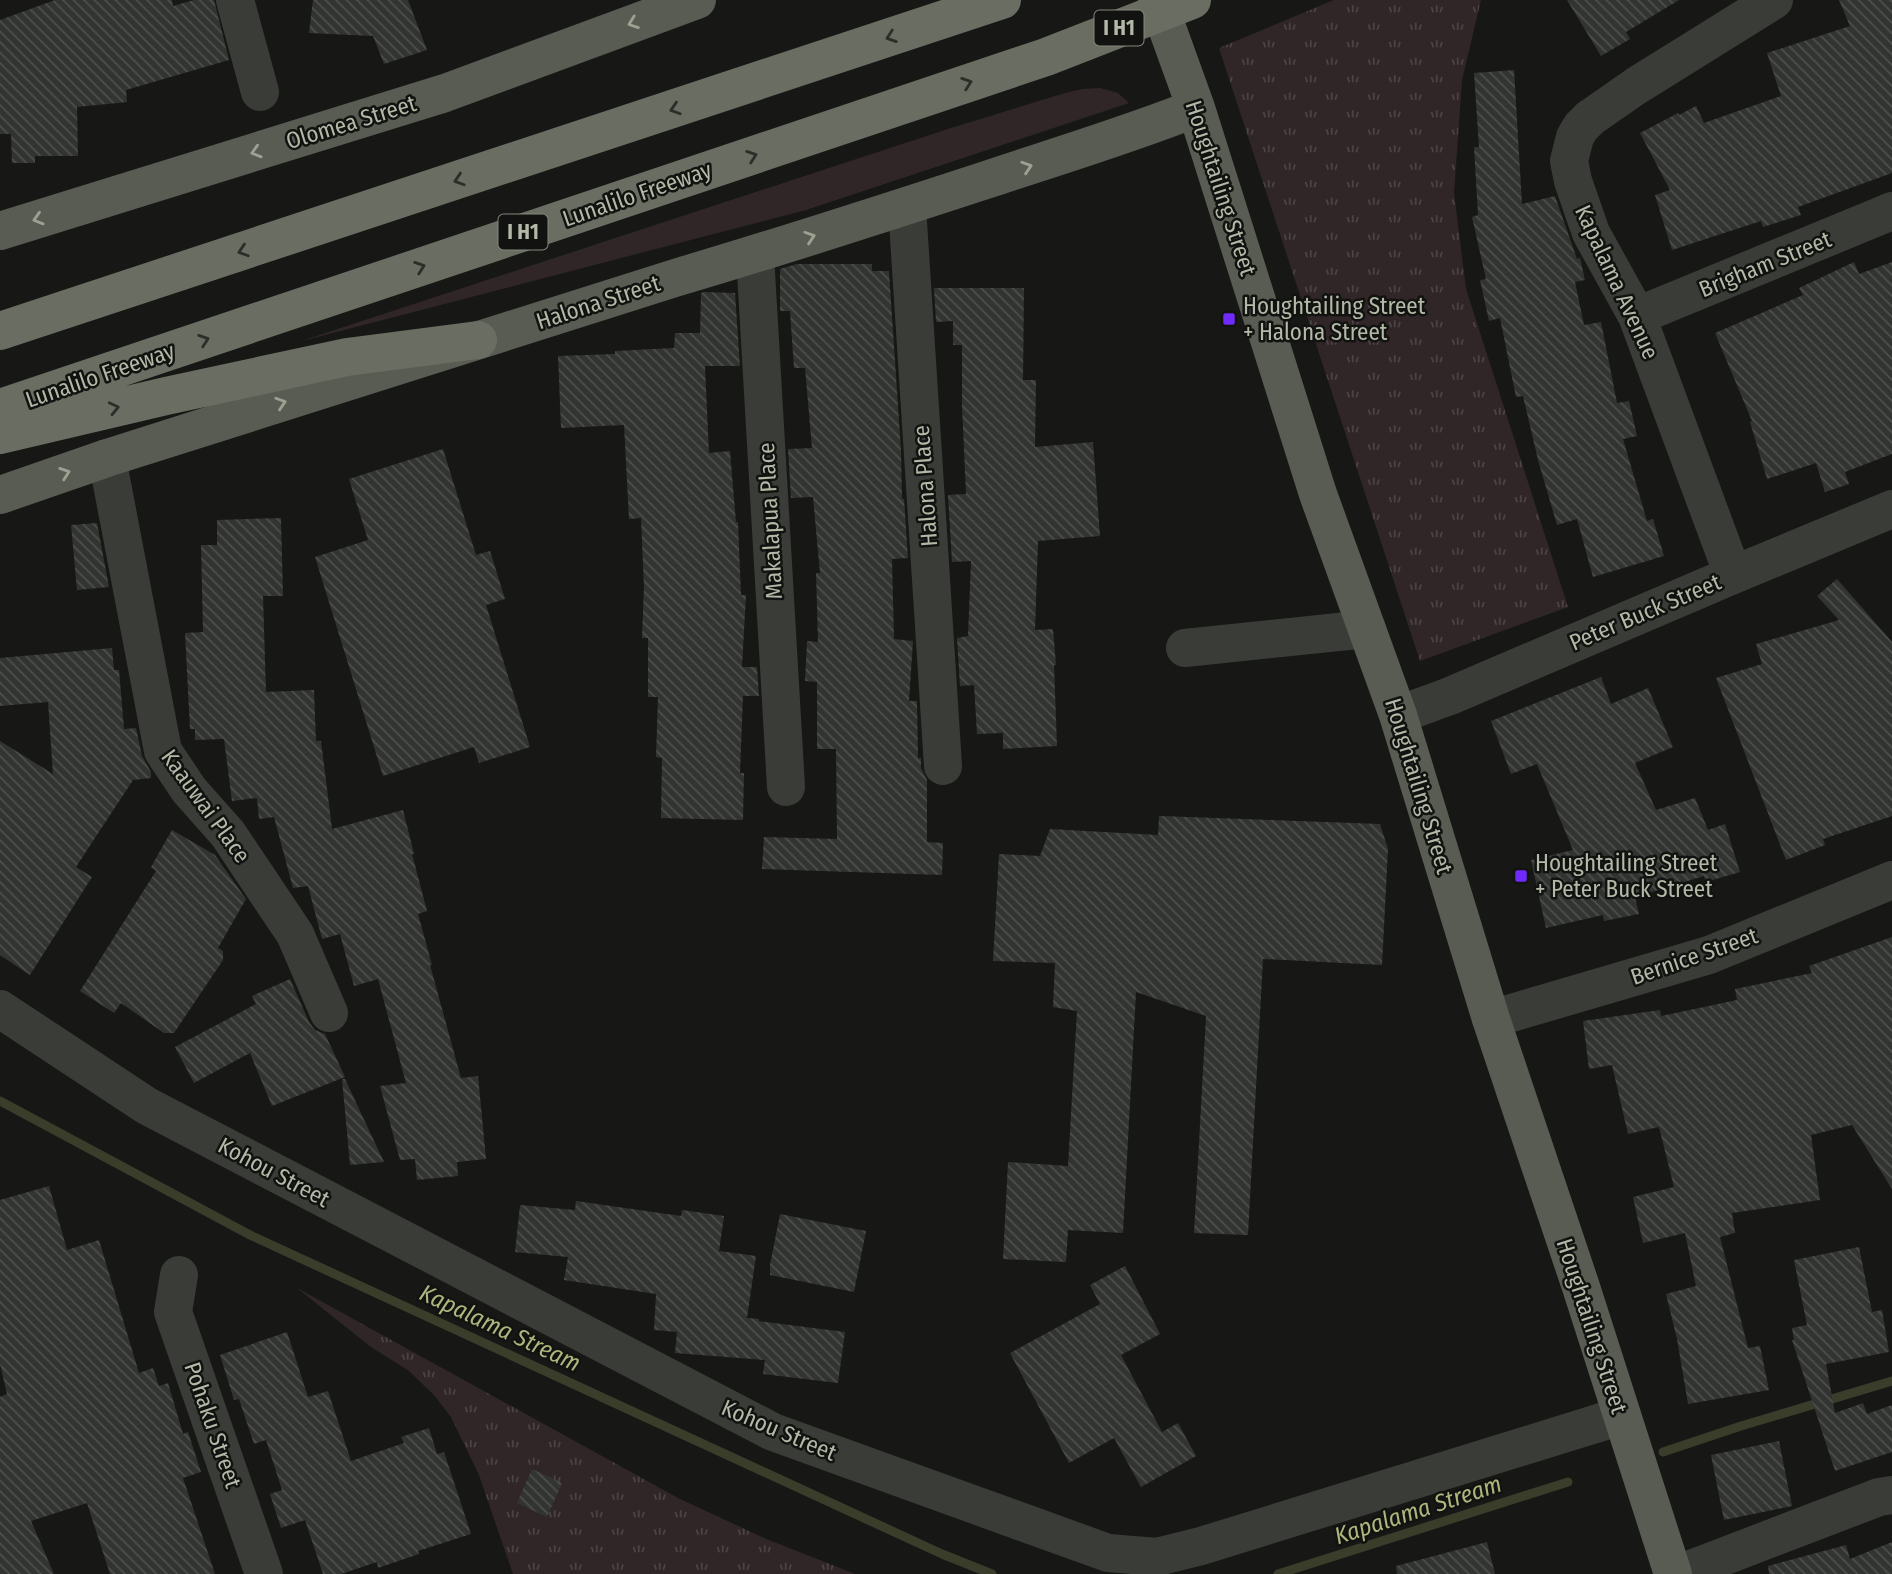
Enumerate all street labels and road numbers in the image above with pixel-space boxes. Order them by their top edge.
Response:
road number: I H1 [1094,10,1144,46]
street label: Olomea Street [283,89,420,155]
street label: Houghtailing Street [1180,97,1263,279]
street label: Lunalilo Freeway [559,155,716,233]
street label: Kapalama Avenue [1569,200,1665,364]
road number: I H1 [498,215,548,250]
street label: Brigham Street [1695,225,1836,303]
street label: Halona Street [533,269,664,335]
street label: Lunalilo Freeway [22,336,179,414]
street label: Halona Place [907,424,943,548]
street label: Makalapua Place [752,442,788,600]
street label: Peter Buck Street [1565,567,1725,656]
street label: Houghtailing Street [1379,695,1459,878]
street label: Kaauwai Place [155,744,257,868]
street label: Bernice Street [1627,921,1762,991]
street label: Kohou Street [213,1131,335,1213]
street label: Houghtailing Street [1551,1235,1634,1417]
street label: Pohaku Street [178,1358,248,1492]
street label: Kohou Street [717,1393,841,1467]

